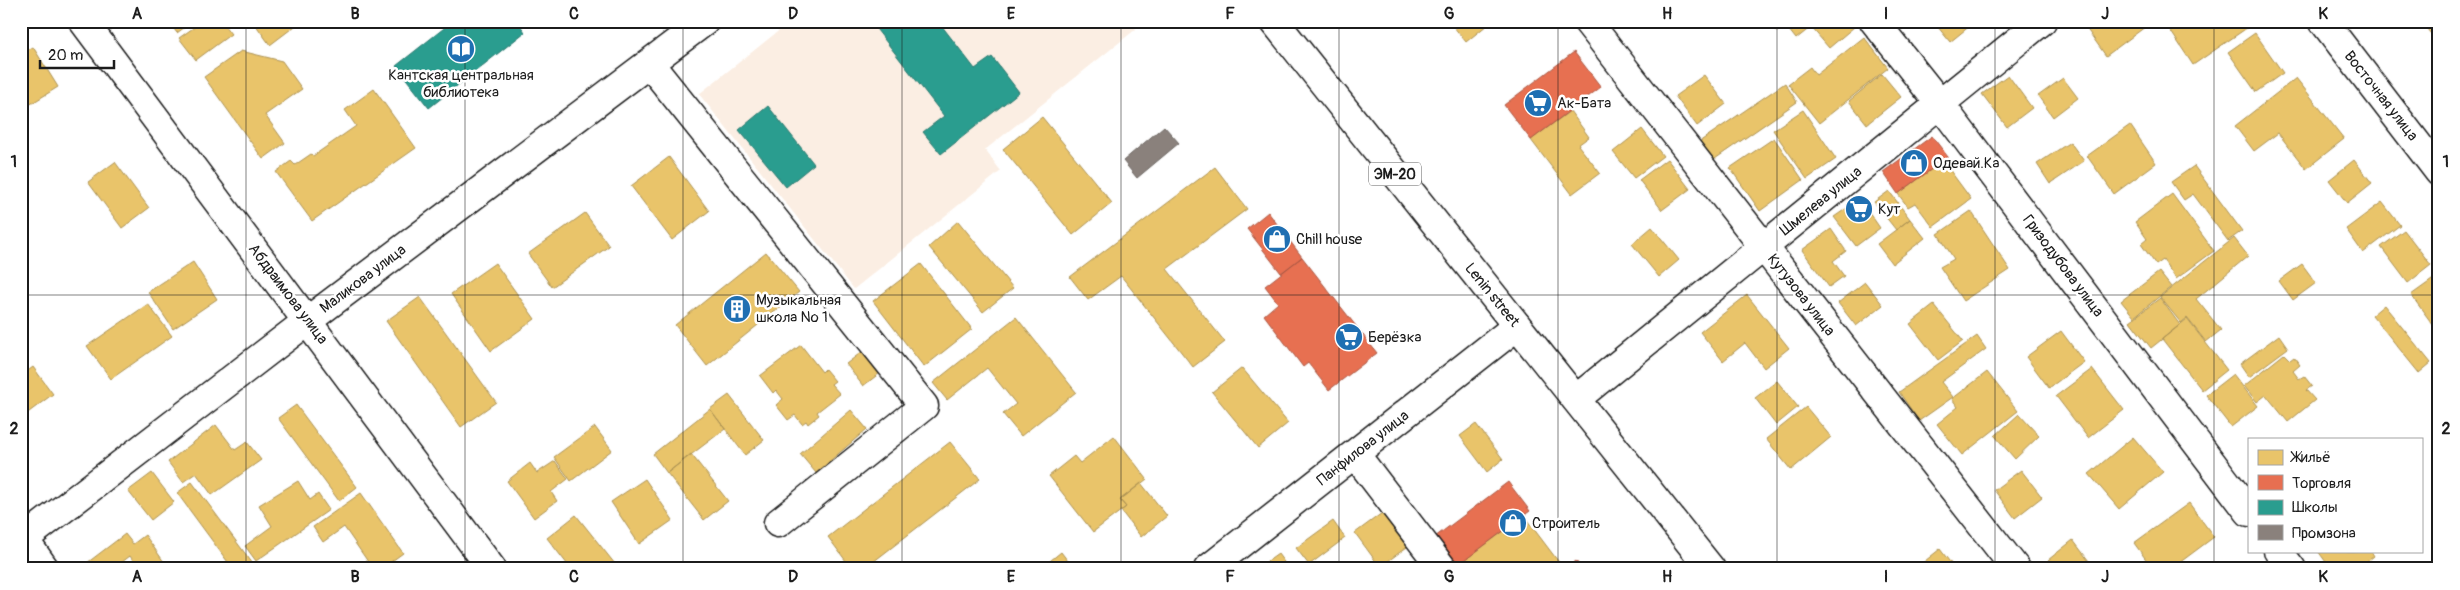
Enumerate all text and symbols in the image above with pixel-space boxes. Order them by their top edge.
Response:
text: A [132,4,143,24]
text: B [350,4,360,24]
text: C [569,4,579,24]
text: D [788,4,798,24]
text: E [1007,4,1016,24]
text: F [1225,4,1235,24]
text: G [1444,4,1455,24]
text: H [1662,4,1672,24]
text: I [1884,4,1888,24]
text: J [2101,4,2109,24]
text: K [2318,4,2328,24]
library icon: Кантская центральная библиотека [446,34,476,64]
scale bar [40,38,114,70]
text: 20 m [48,46,83,65]
street label: Восточная улица [2340,47,2422,145]
place label: Кантская центральная библиотека [388,66,534,102]
supermarket icon: Ак-Бата [1523,88,1553,118]
place label: Ак-Бата [1557,94,1611,113]
shop icon: Одевай.Ка [1899,148,1929,178]
text: 1 [11,152,17,172]
text: 1 [2443,152,2449,172]
place label: Одевай.Ка [1933,154,1999,173]
road number: ЭМ-20 [1369,162,1421,185]
street label: Шмелева улица [1776,162,1866,240]
supermarket icon: Кут [1844,194,1874,224]
place label: Кут [1878,200,1901,219]
street label: Гризодубова улица [2018,211,2108,321]
shop icon: Chill house [1262,224,1292,254]
place label: Chill house [1296,230,1363,249]
street label: Абдраимова улица [244,240,332,348]
street label: Маликова улица [316,240,410,318]
street label: Кутузова улица [1763,250,1839,340]
street label: Lenin street [1460,259,1524,332]
place label: Музыкальная школа № 1 [756,291,841,327]
building icon: Музыкальная школа № 1 [722,294,752,324]
supermarket icon: Берёзка [1334,322,1364,352]
place label: Берёзка [1368,328,1422,347]
street label: Панфилова улица [1313,406,1413,490]
text: 2 [10,419,19,439]
text: 2 [2442,419,2451,439]
legend [2248,438,2422,552]
text: Жильё [2290,448,2331,467]
text: Торговля [2292,474,2351,493]
text: Школы [2292,498,2338,517]
shop icon: Строитель [1498,508,1528,538]
place label: Строитель [1532,514,1600,533]
text: Промзона [2292,524,2356,543]
text: A [132,567,143,587]
text: B [350,567,360,587]
text: C [569,567,579,587]
text: D [788,567,798,587]
text: E [1007,567,1016,587]
text: F [1225,567,1235,587]
text: G [1444,567,1455,587]
text: H [1662,567,1672,587]
text: I [1884,567,1888,587]
text: J [2101,567,2109,587]
text: K [2318,567,2328,587]

